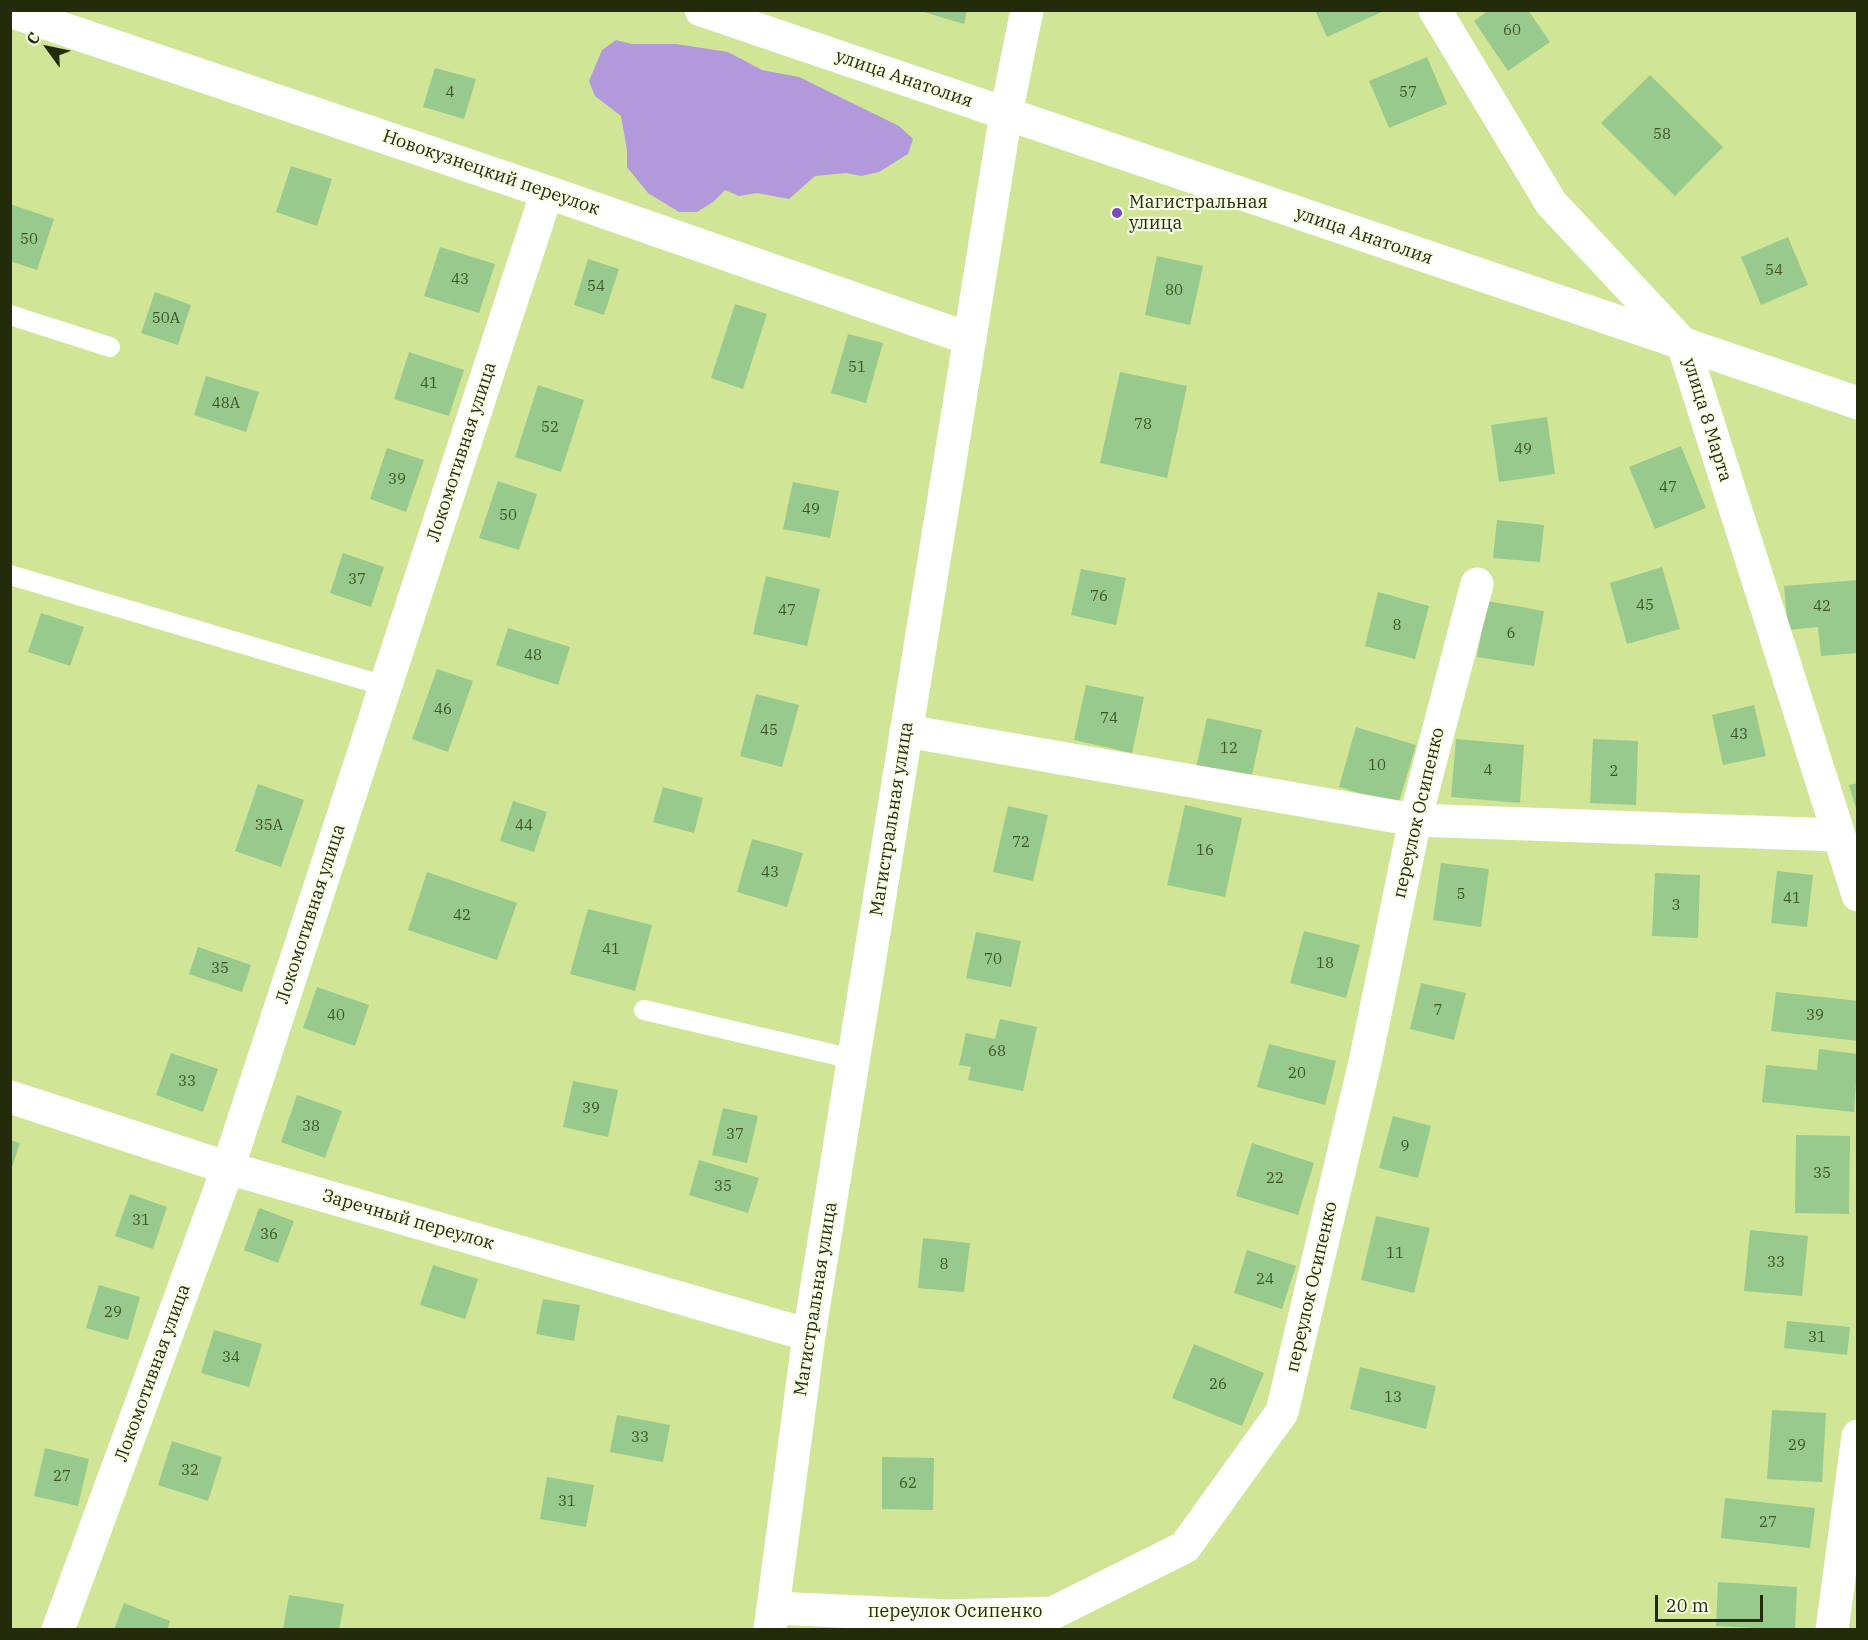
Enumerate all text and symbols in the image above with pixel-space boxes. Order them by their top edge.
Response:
north arrow [18,18,78,78]
house number: 60 [1503,22,1521,40]
text: С [22,28,44,48]
street label: улица Анатолия [832,45,976,113]
house number: 4 [446,84,454,102]
house number: 57 [1399,84,1417,102]
street label: Новокузнецкий переулок [380,126,602,220]
house number: 58 [1653,126,1671,144]
place label: Магистральная улица [1129,192,1268,234]
street label: улица Анатолия [1292,202,1436,270]
marker: Магистральная улица [1110,206,1124,220]
house number: 50 [20,231,38,249]
house number: 54 [1765,262,1783,280]
house number: 43 [451,271,469,289]
house number: 54 [587,278,605,296]
house number: 80 [1165,282,1183,300]
house number: 50А [152,310,180,328]
street label: улица 8 Марта [1678,355,1736,485]
house number: 51 [848,359,866,377]
street label: Локомотивная улица [423,360,501,544]
house number: 41 [420,375,438,393]
house number: 48А [212,395,240,413]
house number: 78 [1134,416,1152,434]
house number: 52 [541,419,559,437]
house number: 49 [1514,441,1532,459]
house number: 39 [388,471,406,489]
house number: 47 [1659,479,1677,497]
house number: 49 [802,501,820,519]
house number: 50 [499,507,517,525]
house number: 37 [348,571,366,589]
house number: 76 [1090,588,1108,606]
house number: 45 [1636,597,1654,615]
house number: 42 [1813,598,1831,616]
house number: 47 [778,602,796,620]
house number: 8 [1393,617,1401,635]
house number: 6 [1507,625,1515,643]
house number: 48 [524,647,542,665]
house number: 46 [434,701,452,719]
house number: 74 [1100,710,1118,728]
street label: Магистральная улица [866,720,918,918]
house number: 45 [760,722,778,740]
street label: переулок Осипенко [1389,725,1449,901]
house number: 43 [1730,726,1748,744]
house number: 12 [1220,740,1238,758]
house number: 10 [1368,757,1386,775]
house number: 4 [1484,762,1492,780]
house number: 2 [1610,763,1618,781]
house number: 35А [255,817,283,835]
house number: 44 [515,817,533,835]
street label: Локомотивная улица [272,822,350,1006]
house number: 72 [1012,834,1030,852]
house number: 16 [1196,842,1214,860]
house number: 43 [761,864,779,882]
house number: 5 [1457,886,1465,904]
house number: 41 [1783,890,1801,908]
house number: 3 [1672,897,1680,915]
house number: 42 [453,907,471,925]
house number: 41 [602,941,620,959]
house number: 70 [984,951,1002,969]
house number: 18 [1316,955,1334,973]
house number: 35 [211,960,229,978]
house number: 7 [1434,1002,1442,1020]
house number: 40 [327,1007,345,1025]
house number: 39 [1806,1007,1824,1025]
house number: 68 [988,1043,1006,1061]
house number: 20 [1288,1065,1306,1083]
house number: 33 [178,1073,196,1091]
house number: 39 [582,1100,600,1118]
house number: 38 [302,1118,320,1136]
house number: 37 [726,1126,744,1144]
house number: 9 [1401,1138,1409,1156]
house number: 35 [1813,1165,1831,1183]
house number: 22 [1266,1170,1284,1188]
house number: 35 [714,1178,732,1196]
street label: Заречный переулок [320,1185,496,1255]
street label: переулок Осипенко [1282,1199,1342,1375]
street label: Магистральная улица [790,1200,842,1398]
house number: 31 [132,1212,150,1230]
house number: 36 [260,1226,278,1244]
house number: 11 [1386,1245,1404,1263]
house number: 33 [1767,1254,1785,1272]
house number: 8 [940,1256,948,1274]
house number: 24 [1256,1271,1274,1289]
street label: Локомотивная улица [111,1281,195,1465]
house number: 29 [104,1304,122,1322]
house number: 31 [1808,1329,1826,1347]
house number: 34 [222,1349,240,1367]
house number: 26 [1209,1376,1227,1394]
house number: 13 [1384,1389,1402,1407]
house number: 33 [631,1429,649,1447]
house number: 29 [1788,1437,1806,1455]
house number: 32 [181,1462,199,1480]
house number: 27 [53,1468,71,1486]
house number: 62 [899,1475,917,1493]
house number: 31 [558,1493,576,1511]
house number: 27 [1759,1514,1777,1532]
scale bar [1658,1583,1766,1621]
text: 20 m [1666,1594,1709,1617]
street label: переулок Осипенко [868,1601,1042,1623]

